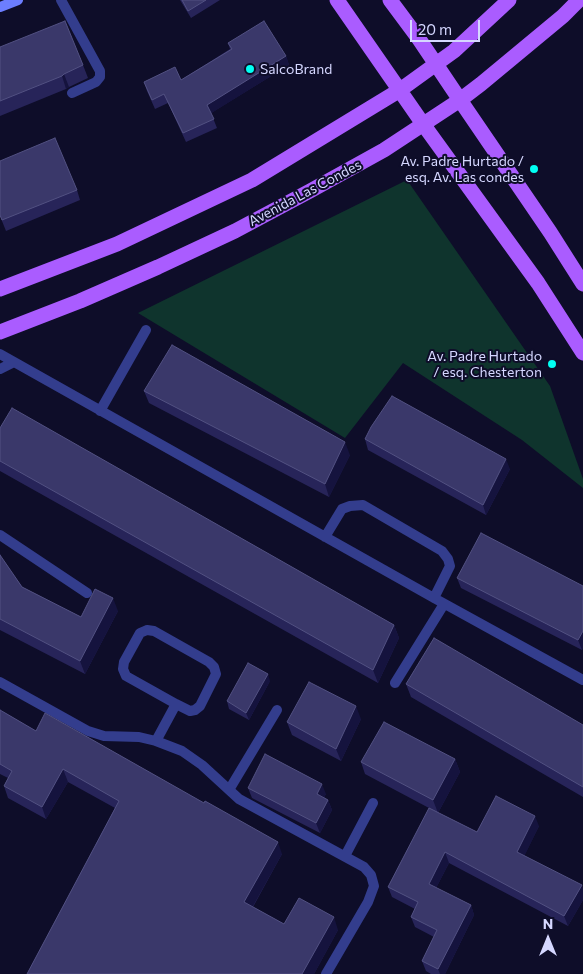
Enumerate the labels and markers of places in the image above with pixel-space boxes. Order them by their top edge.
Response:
place label: SalcoBrand [260,61,332,77]
marker: SalcoBrand [244,63,256,75]
place label: Av. Padre Hurtado / esq. Av. Las condes [400,153,524,186]
marker: Av. Padre Hurtado / esq. Av. Las condes [528,163,540,175]
place label: Av. Padre Hurtado / esq. Chesterton [427,348,542,381]
marker: Av. Padre Hurtado / esq. Chesterton [546,358,558,370]

